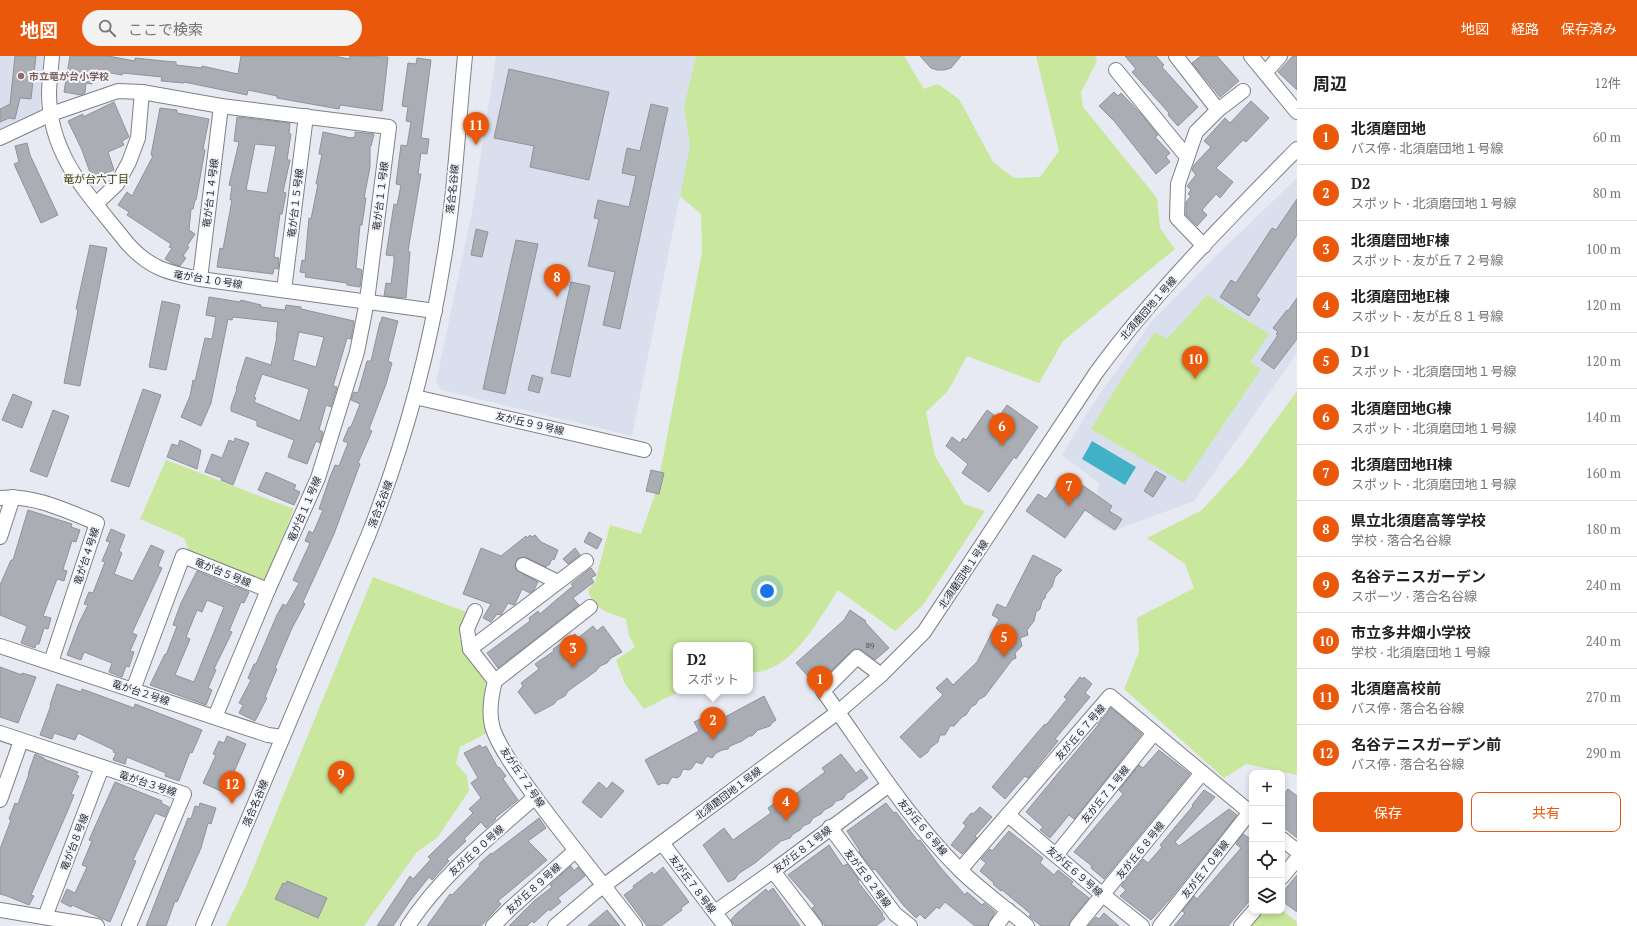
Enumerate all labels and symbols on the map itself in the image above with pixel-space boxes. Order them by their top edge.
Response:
place label: 市立竜が台小学校 [29,70,109,83]
marker: 市立竜が台小学校 [16,71,26,81]
pin: 11 [463,112,489,145]
street label: 竜が台１４号線 [200,158,221,229]
street label: 竜が台１１号線 [370,161,391,232]
street label: 落合名谷線 [443,164,462,215]
street label: 竜が台１５号線 [285,168,306,239]
district label: 竜が台六丁目 [63,172,129,186]
pin: 8 [544,264,570,297]
street label: 竜が台１０号線 [172,268,244,291]
street label: 北須磨団地１号線 [1117,274,1180,343]
pin: 10 [1182,346,1208,379]
street label: 友が丘９９号線 [494,409,565,438]
pin: 6 [989,413,1015,446]
pin: 7 [1056,473,1082,506]
street label: 竜が台１１号線 [285,474,324,544]
street label: 落合名谷線 [365,479,395,530]
street label: 竜が台４号線 [71,526,102,587]
street label: 北須磨団地１号線 [936,537,991,611]
street label: 竜が台５号線 [193,555,253,590]
your location [757,581,777,601]
pin: 5 [991,624,1017,657]
pin: 3 [560,635,586,668]
house number: 89 [866,640,874,650]
pin: 1 [807,666,833,699]
street label: 竜が台２号線 [110,677,171,708]
street label: 友が丘６７号線 [1053,702,1108,763]
pin: 2 [700,707,726,740]
street label: 友が丘７２号線 [498,745,548,810]
pin: 9 [328,761,354,794]
street label: 友が丘７１号線 [1078,763,1132,826]
street label: 北須磨団地１号線 [692,764,764,823]
street label: 竜が台３号線 [117,768,178,799]
pin: 12 [219,771,245,804]
street label: 落合名谷線 [240,778,271,829]
pin: 4 [773,788,799,821]
street label: 友が丘６６号線 [895,796,950,858]
street label: 竜が台８号線 [58,812,91,873]
street label: 友が丘６８号線 [1113,819,1167,882]
street label: 友が丘９０号線 [446,822,507,879]
street label: 友が丘８１号線 [770,823,834,876]
street label: 友が丘７０号線 [1179,838,1232,901]
street label: 友が丘６９号線 [1044,844,1105,899]
street label: 友が丘８２号線 [841,846,894,910]
street label: 友が丘７８号線 [666,852,719,916]
street label: 友が丘８９号線 [503,860,564,917]

